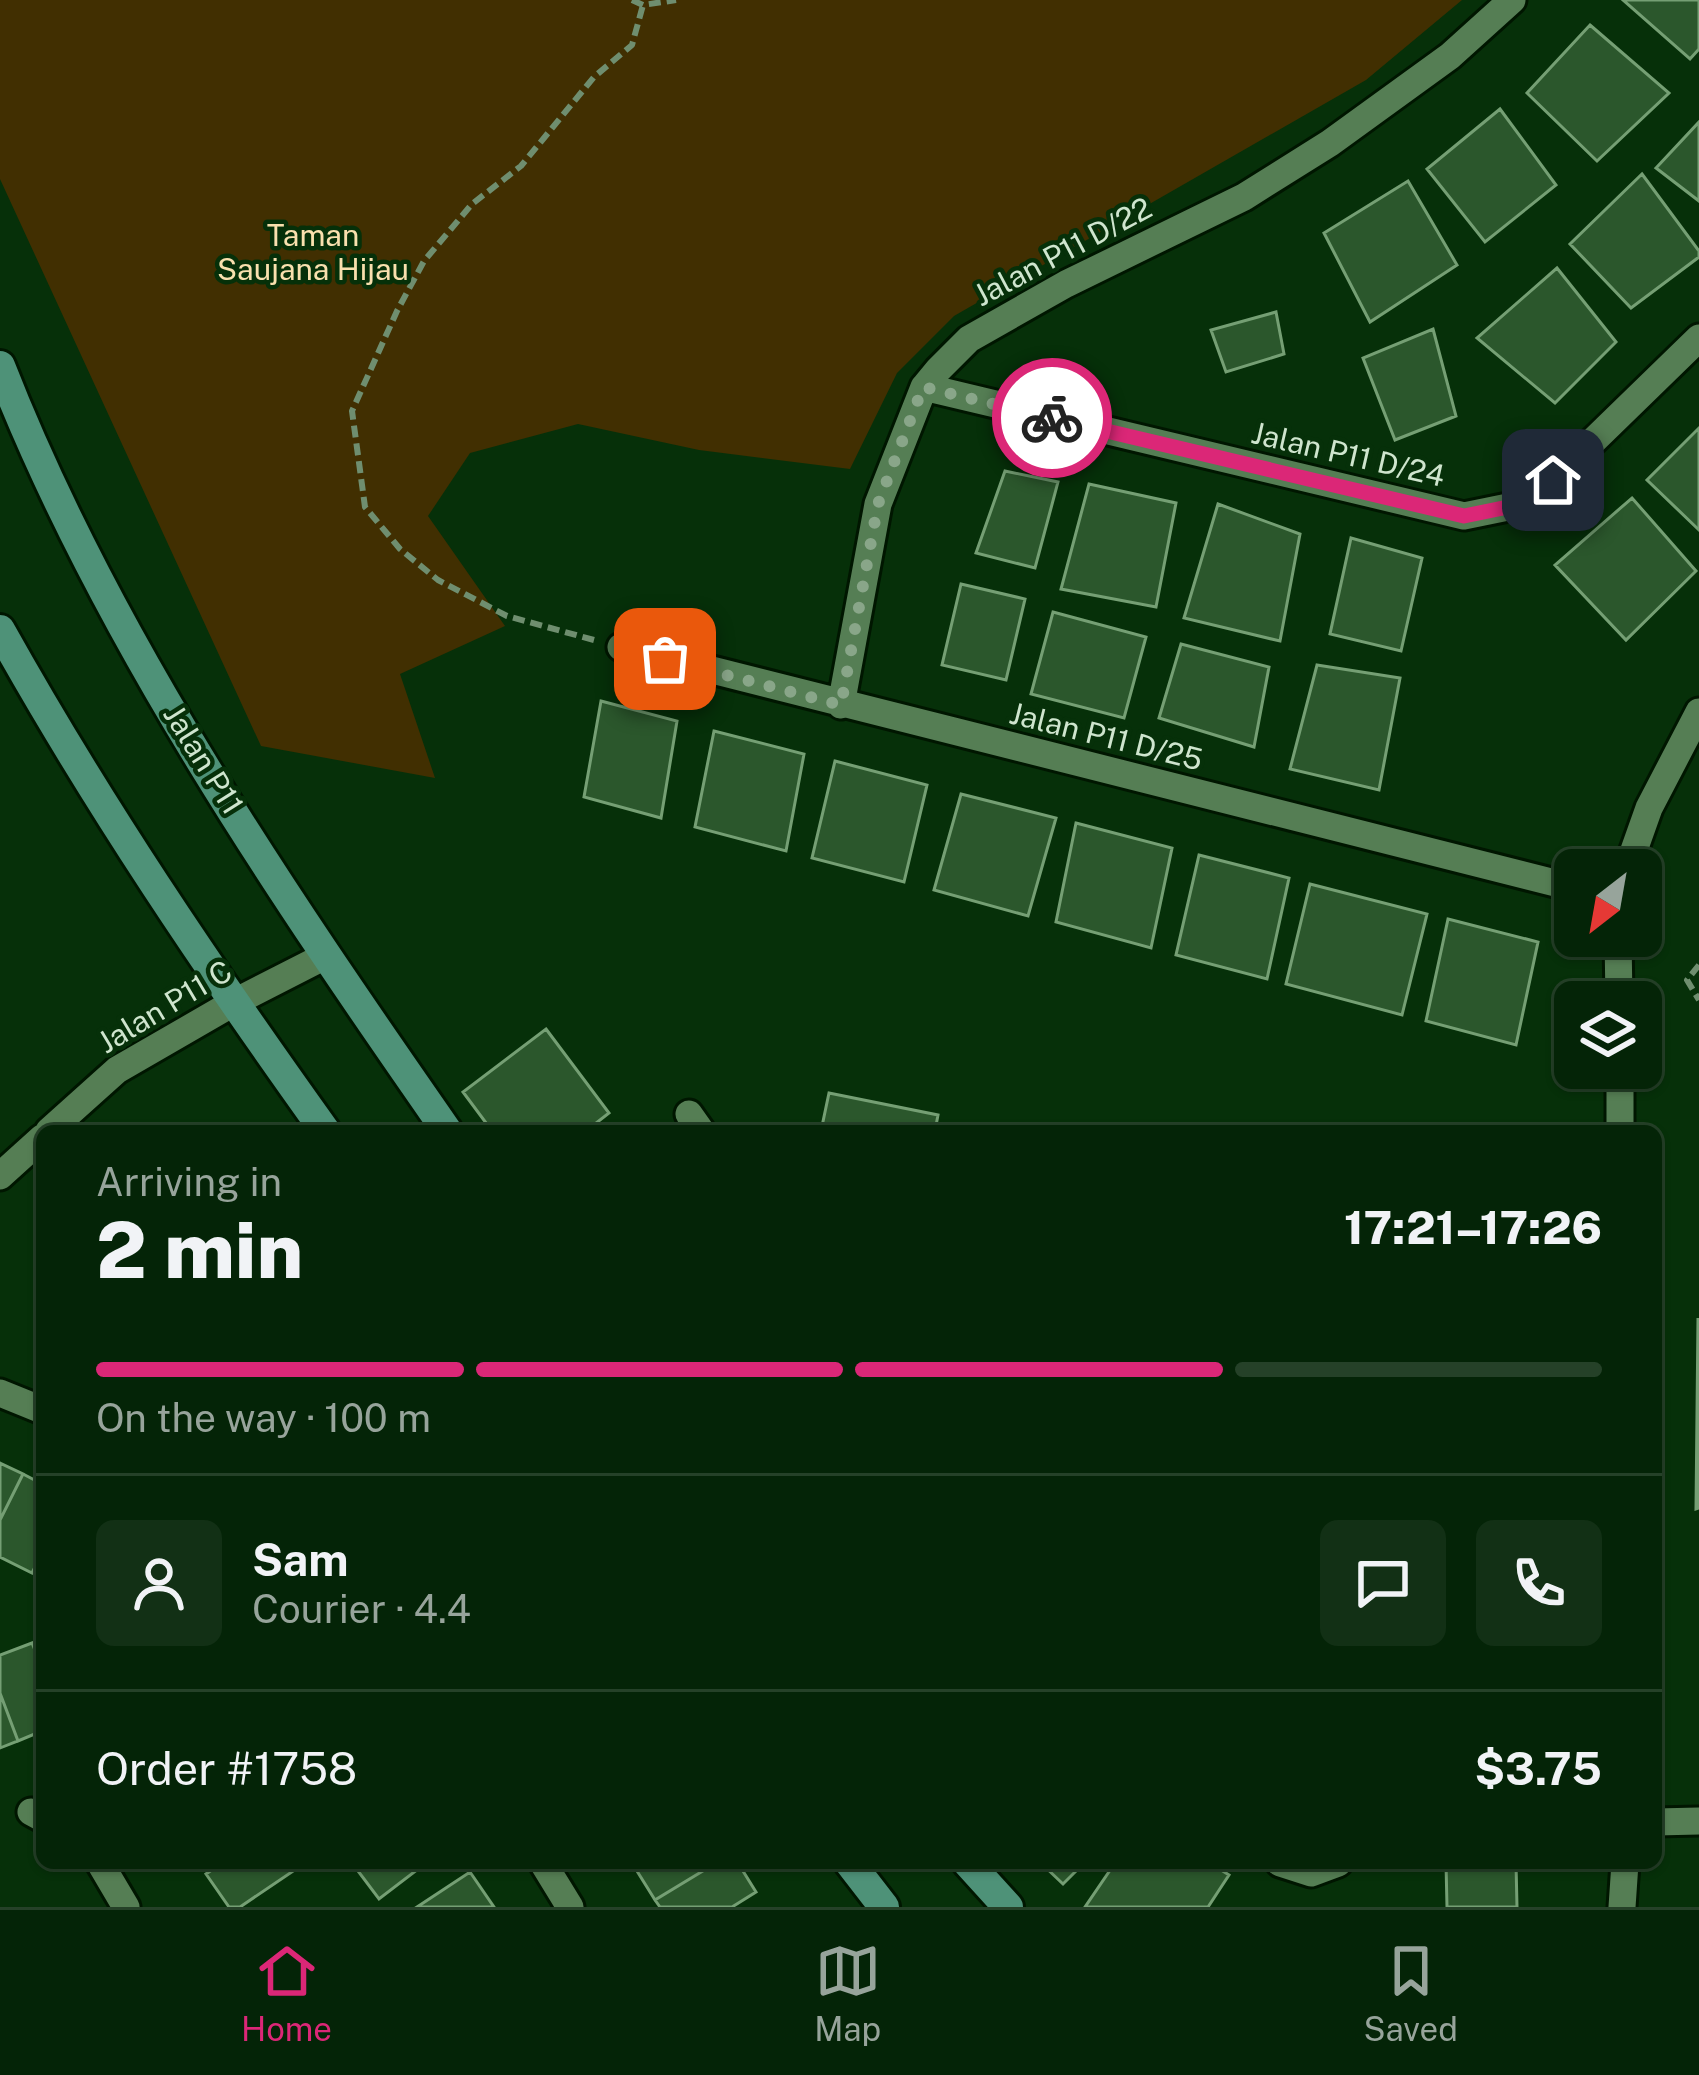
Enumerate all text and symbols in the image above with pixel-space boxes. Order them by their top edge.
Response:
street label: Jalan P11 D/22 [967,189,1158,313]
park label: Taman Saujana Hijau [217,217,409,287]
courier [992,358,1112,478]
icon: bike [1019,385,1085,451]
street label: Jalan P11 D/24 [1248,414,1448,494]
pin [1502,429,1604,531]
icon: home [1520,447,1586,513]
pin [614,608,716,710]
icon: bag [632,626,698,692]
street label: Jalan P11 D/25 [1006,695,1206,777]
street label: Jalan P11 [156,698,251,821]
north arrow [1554,849,1662,957]
map controls [1554,849,1662,1089]
street label: Jalan P11 C [91,952,238,1060]
button: layers [1554,981,1662,1089]
text: Arriving in [96,1159,282,1205]
text: 17:21–17:26 [1344,1201,1602,1254]
text: 2 min [96,1204,303,1296]
text: On the way · 100 m [96,1395,431,1441]
button: person [96,1520,222,1646]
button: chat [1320,1520,1446,1646]
button: phone [1476,1520,1602,1646]
text: Sam [252,1533,349,1586]
text: Courier · 4.4 [252,1586,471,1632]
text: Order #1758 [96,1742,357,1795]
text: $3.75 [1474,1742,1602,1795]
tab: Home [241,1938,332,2048]
tab: Map [814,1938,881,2048]
tab: Saved [1363,1938,1458,2048]

